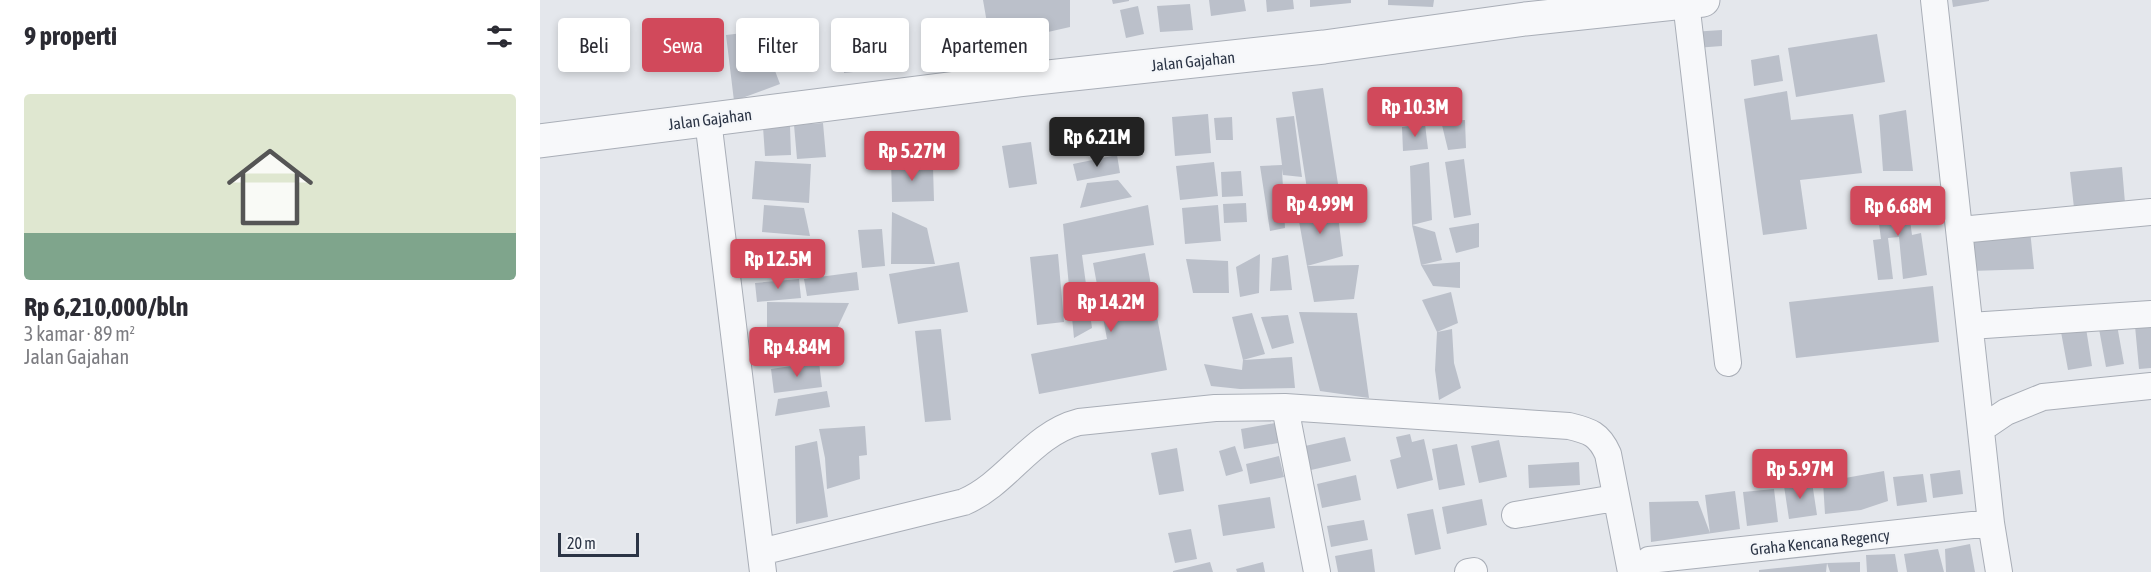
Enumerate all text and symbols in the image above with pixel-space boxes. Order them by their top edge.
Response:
chip: Beli [558,18,630,72]
chip: Sewa [642,18,724,72]
chip: Filter [736,18,819,72]
chip: Baru [831,18,909,72]
chip: Apartemen [921,18,1049,72]
icon: filters [483,20,516,53]
text: 9 properti [24,21,117,51]
street label: Jalan Gajahan [1150,48,1236,75]
pin: Rp 10.3M [1353,87,1477,138]
text: Rp 10.3M [1381,95,1449,118]
street label: Jalan Gajahan [667,105,753,134]
pin: Rp 6.21M [1035,117,1159,168]
text: Rp 6.21M [1063,125,1131,148]
pin: Rp 5.27M [850,131,974,182]
icon: home [216,133,324,241]
text: Rp 5.27M [878,139,946,162]
pin: Rp 4.99M [1258,184,1382,235]
pin: Rp 6.68M [1836,186,1960,237]
text: Rp 4.99M [1286,192,1354,215]
text: Rp 6.68M [1864,194,1932,217]
pin: Rp 12.5M [716,239,840,290]
text: Rp 12.5M [744,247,812,270]
pin: Rp 14.2M [1049,282,1173,333]
text: Rp 14.2M [1077,290,1145,313]
text: Rp 6,210,000/bln [24,292,188,322]
text: 3 kamar · 89 m² [24,322,135,345]
pin: Rp 4.84M [735,327,859,378]
text: Rp 4.84M [763,335,831,358]
text: Jalan Gajahan [24,345,129,368]
pin: Rp 5.97M [1738,449,1862,500]
text: Rp 5.97M [1766,457,1834,480]
street label: Graha Kencana Regency [1749,526,1891,559]
scale bar [558,530,639,558]
text: 20 m [567,534,596,552]

